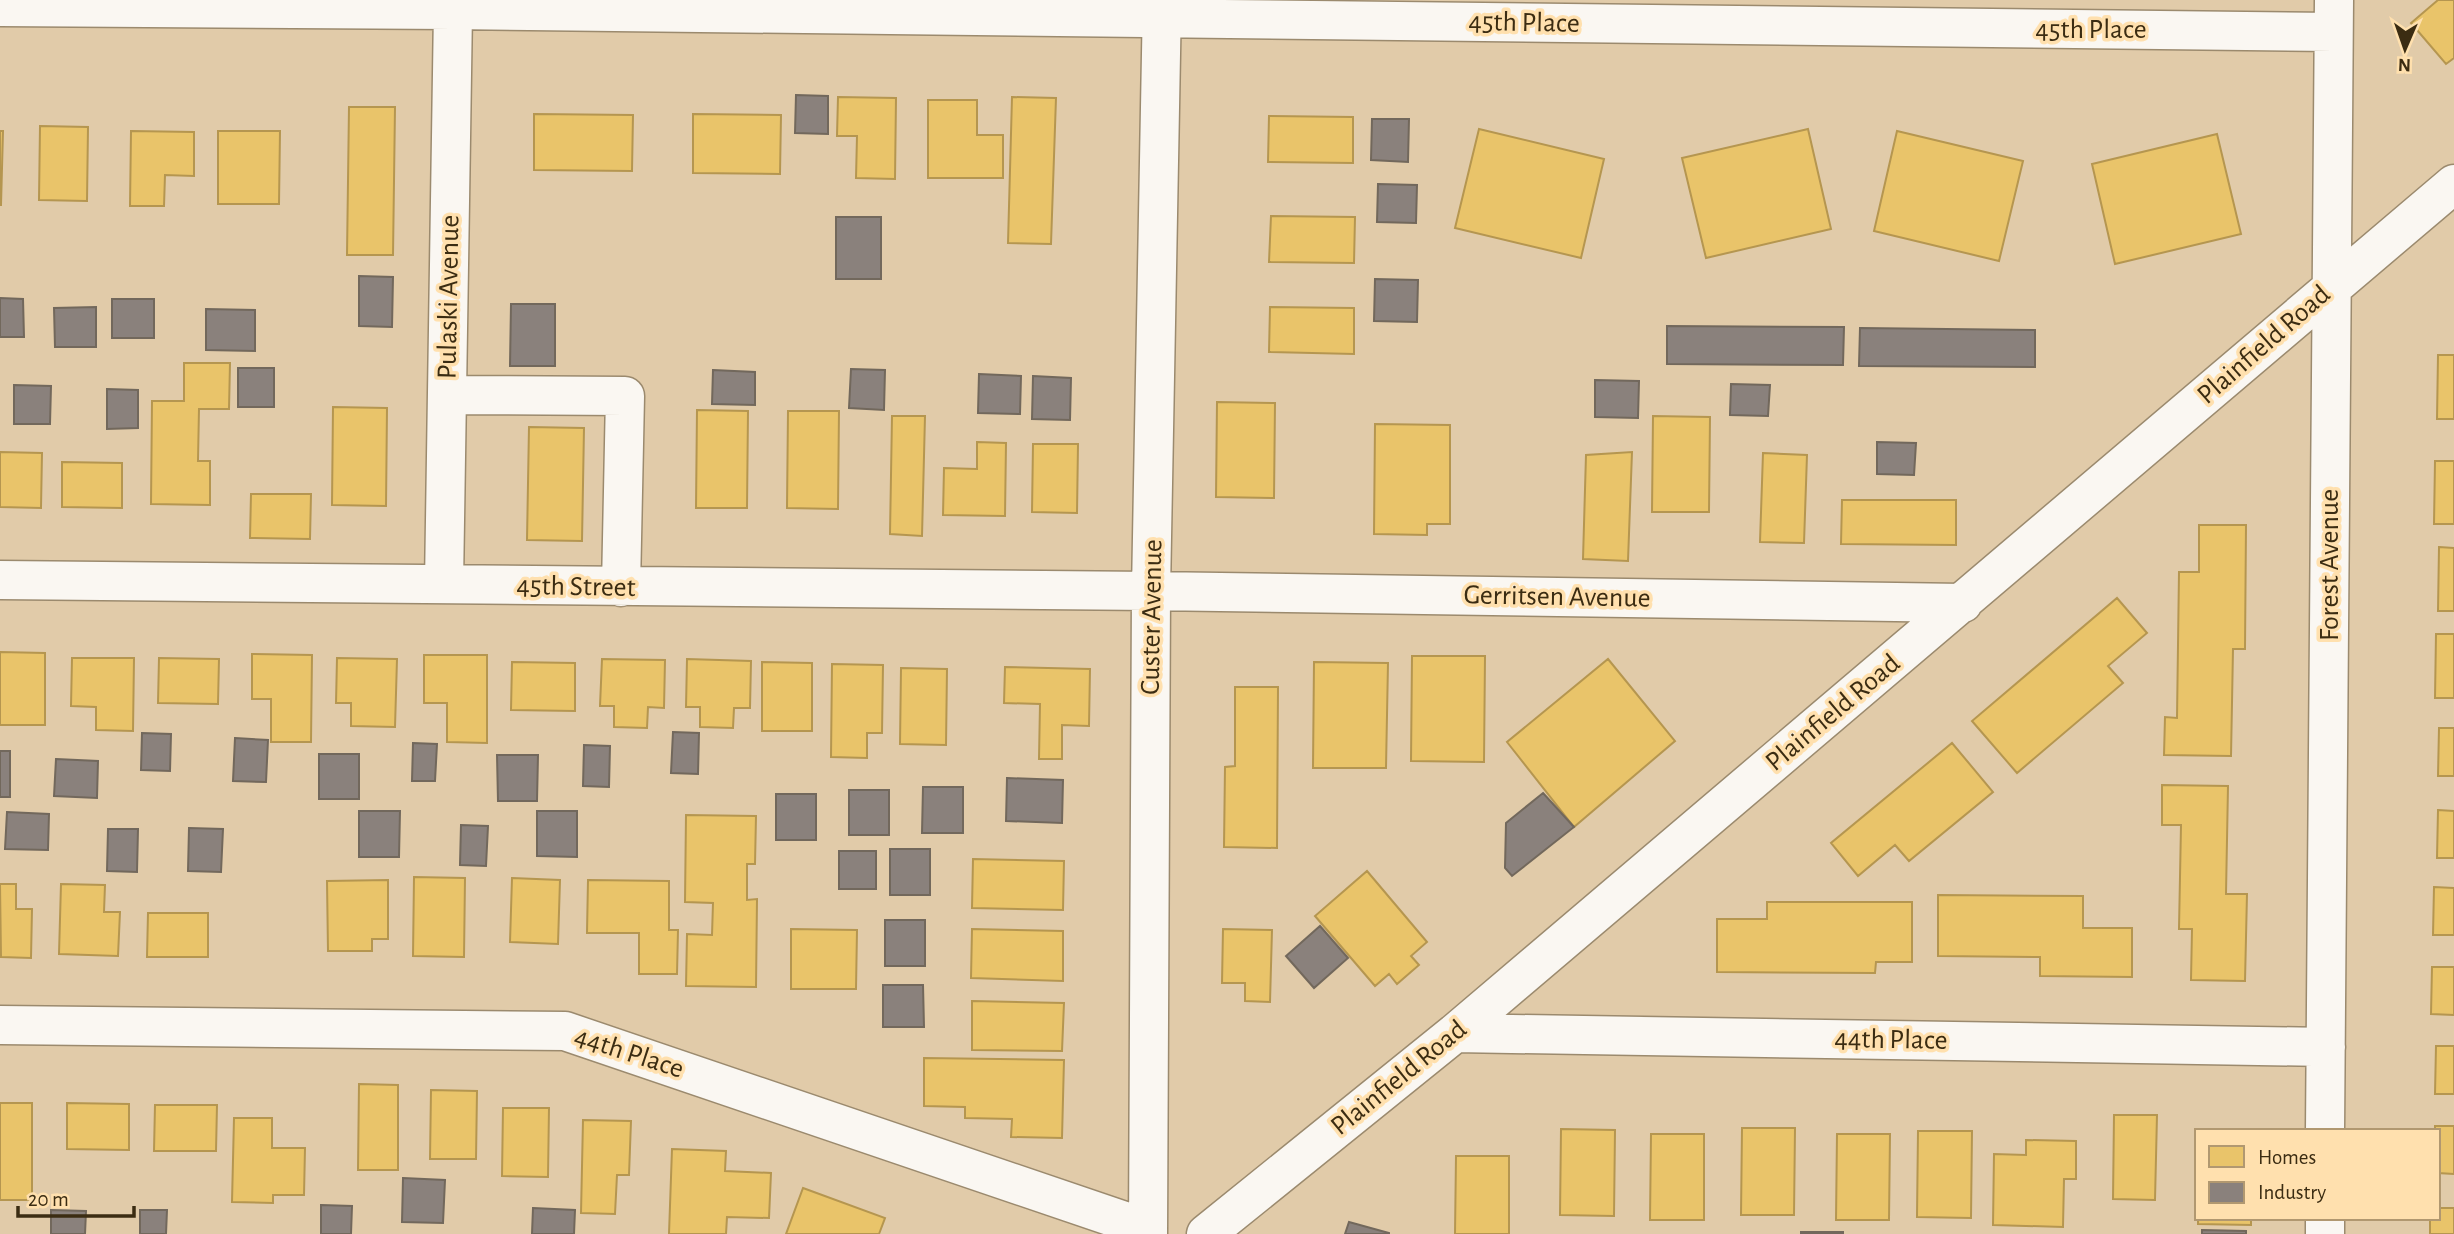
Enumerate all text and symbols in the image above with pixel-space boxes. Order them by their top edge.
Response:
street label: 45th Place [1468,8,1580,38]
north arrow [2370,14,2440,84]
street label: 45th Place [2035,16,2147,44]
text: N [2398,55,2411,74]
street label: Pulaski Avenue [434,215,464,379]
street label: Plainfield Road [2192,280,2336,410]
street label: Forest Avenue [2316,489,2344,641]
street label: Custer Avenue [1137,539,1167,695]
street label: 45th Street [516,572,636,602]
street label: Gerritsen Avenue [1463,581,1651,613]
street label: Plainfield Road [1761,649,1905,777]
street label: Plainfield Road [1326,1015,1472,1141]
street label: 44th Place [571,1022,687,1084]
street label: 44th Place [1834,1025,1948,1055]
legend [2195,1129,2440,1220]
text: Homes [2258,1147,2316,1168]
scale bar [18,1174,133,1218]
text: Industry [2258,1182,2326,1203]
text: 20 m [28,1189,69,1210]

